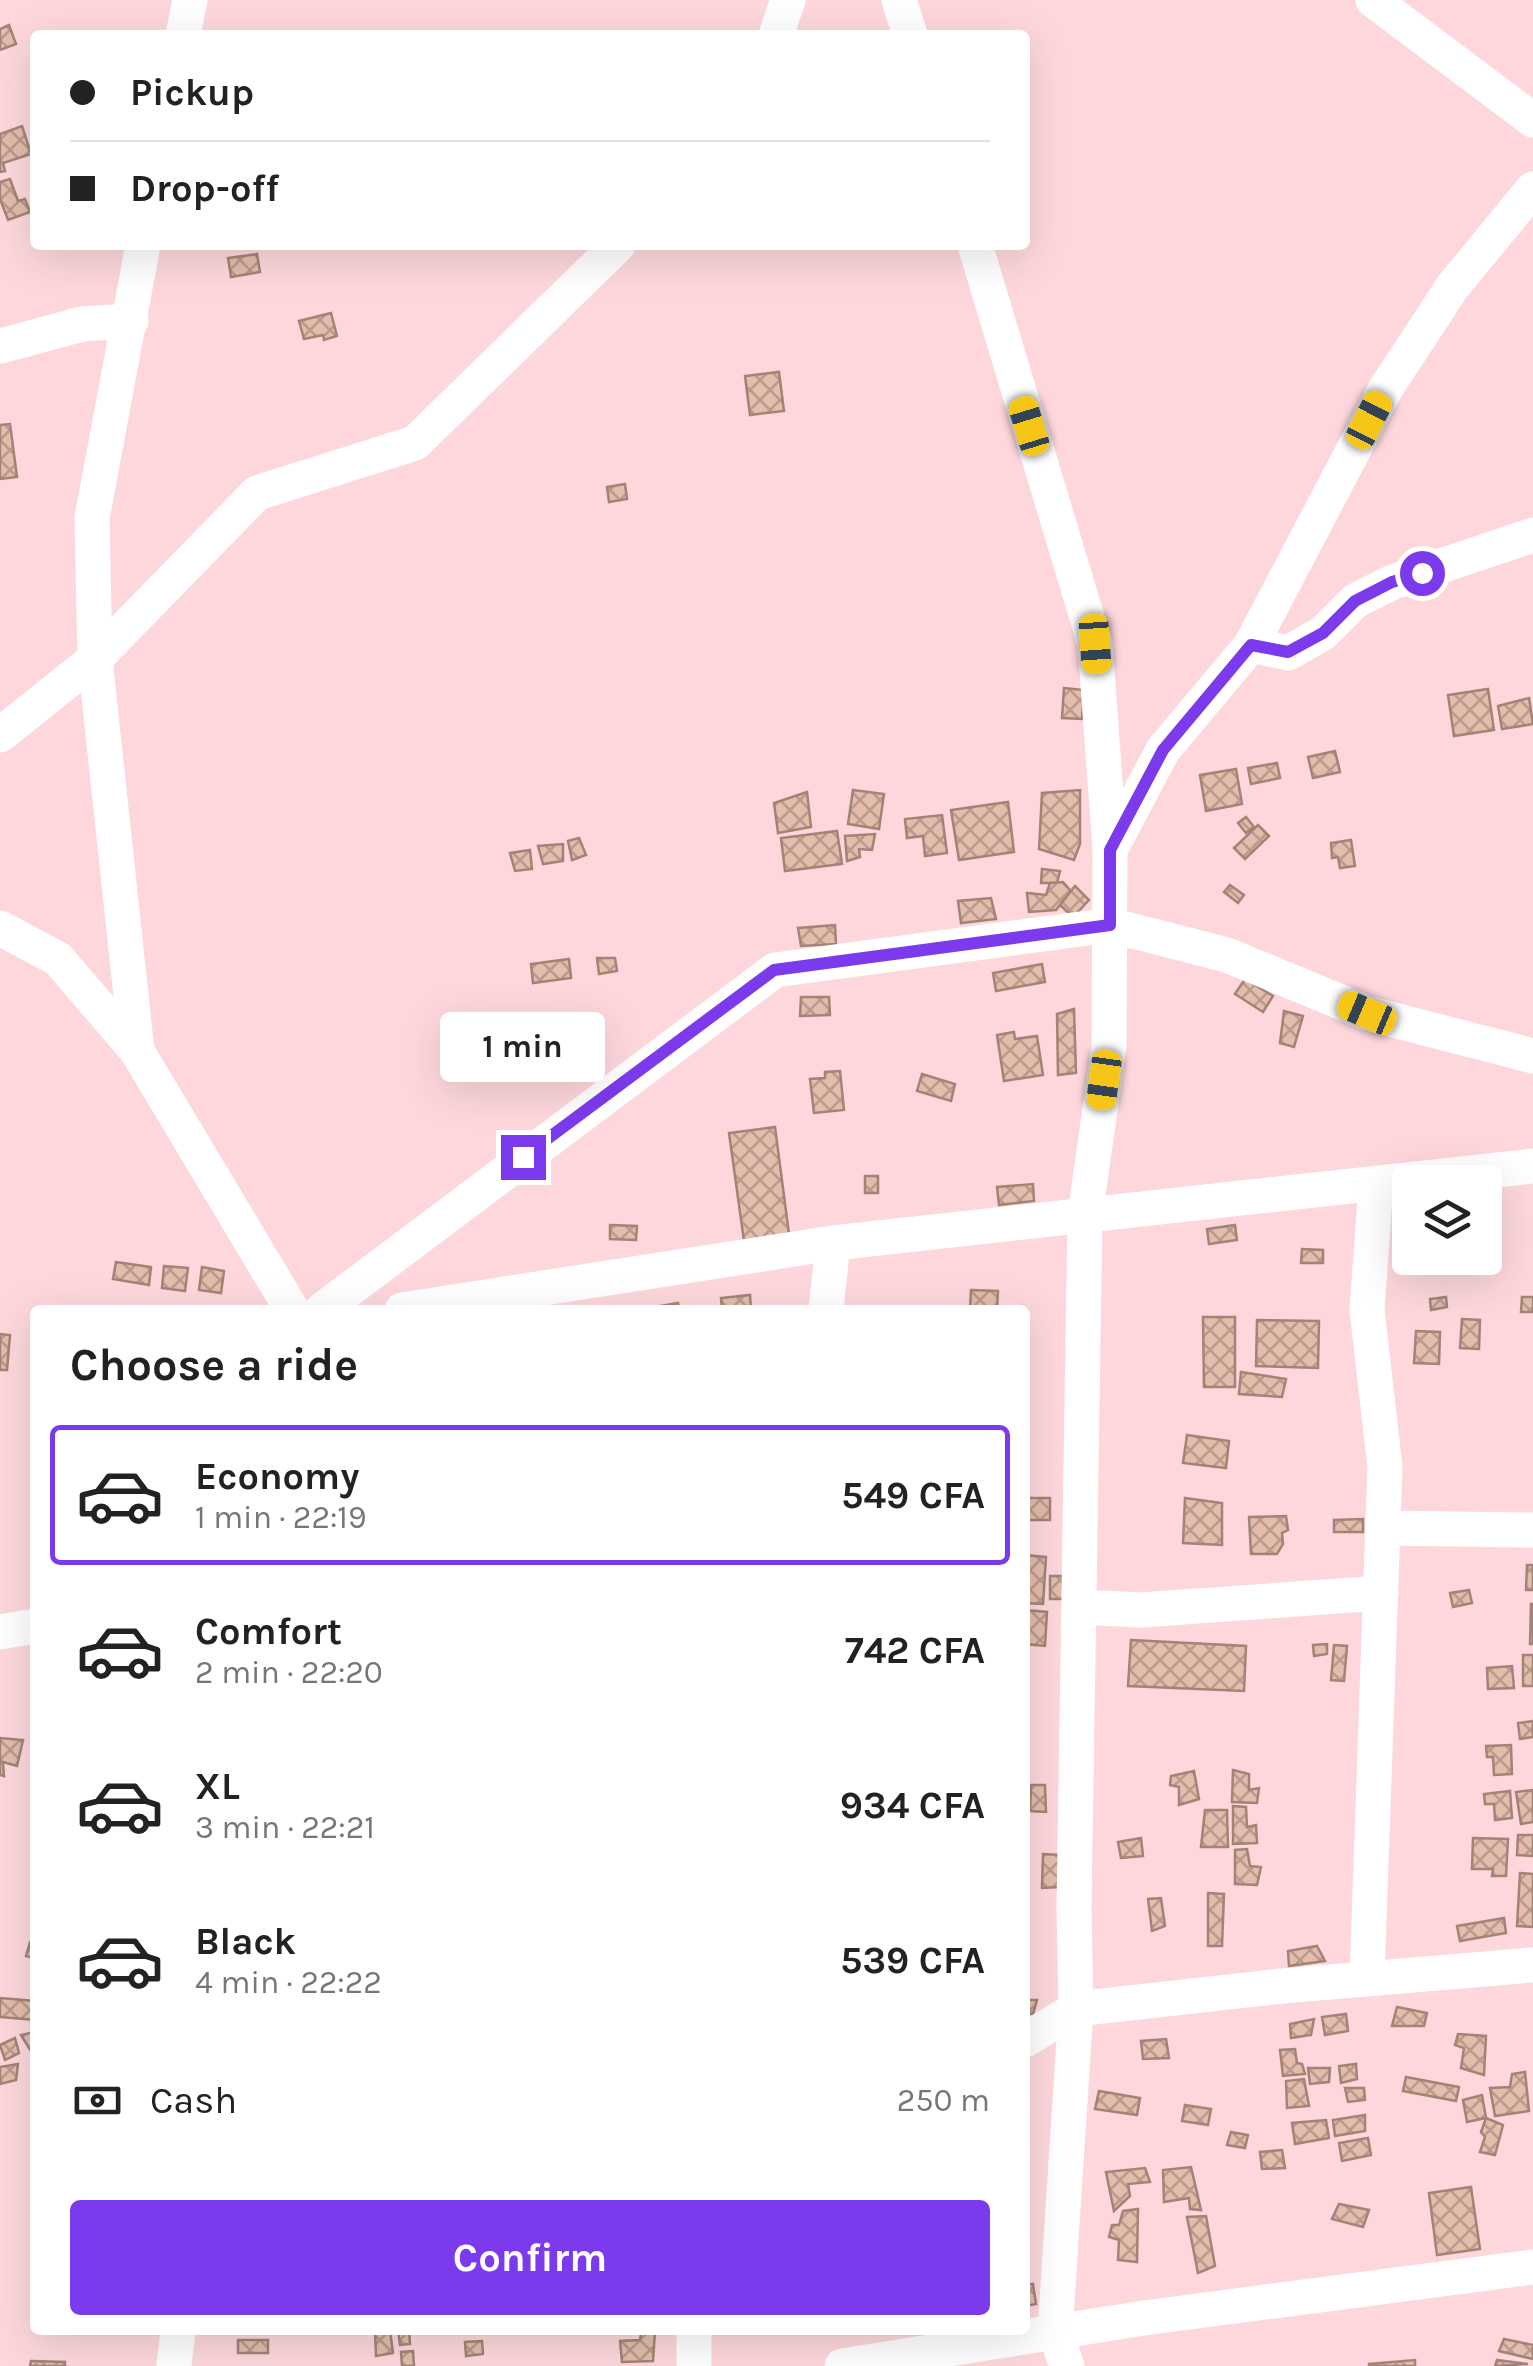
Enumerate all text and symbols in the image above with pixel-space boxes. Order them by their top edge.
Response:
text: Pickup [130,70,254,115]
text: Drop-off [130,166,279,211]
car [1342,386,1396,454]
car [1006,393,1052,459]
route start [1400,551,1445,596]
car [1078,613,1112,675]
car [1334,987,1400,1039]
callout: 1 min [440,1012,606,1082]
text: 1 min [482,1028,563,1065]
car [1085,1048,1123,1112]
route end [501,1135,546,1180]
map controls [1392,1165,1502,1275]
button: layers [1392,1165,1502,1275]
text: Choose a ride [70,1339,358,1391]
icon: car [75,1450,165,1540]
text: Economy [195,1454,359,1499]
text: 549 CFA [841,1473,985,1518]
text: 1 min · 22:19 [195,1499,366,1536]
icon: car [75,1605,165,1695]
text: Comfort [195,1609,342,1654]
text: 742 CFA [845,1628,985,1673]
text: 2 min · 22:20 [195,1654,383,1691]
icon: car [75,1760,165,1850]
text: XL [195,1764,240,1809]
text: 934 CFA [840,1783,985,1828]
text: 3 min · 22:21 [195,1809,375,1846]
icon: car [75,1915,165,2005]
text: Black [195,1919,296,1964]
text: 539 CFA [840,1938,985,1983]
text: 4 min · 22:22 [195,1964,382,2001]
icon: cash [70,2073,125,2128]
text: Cash [150,2078,237,2123]
text: 250 m [897,2082,990,2119]
button: Confirm [70,2200,990,2315]

